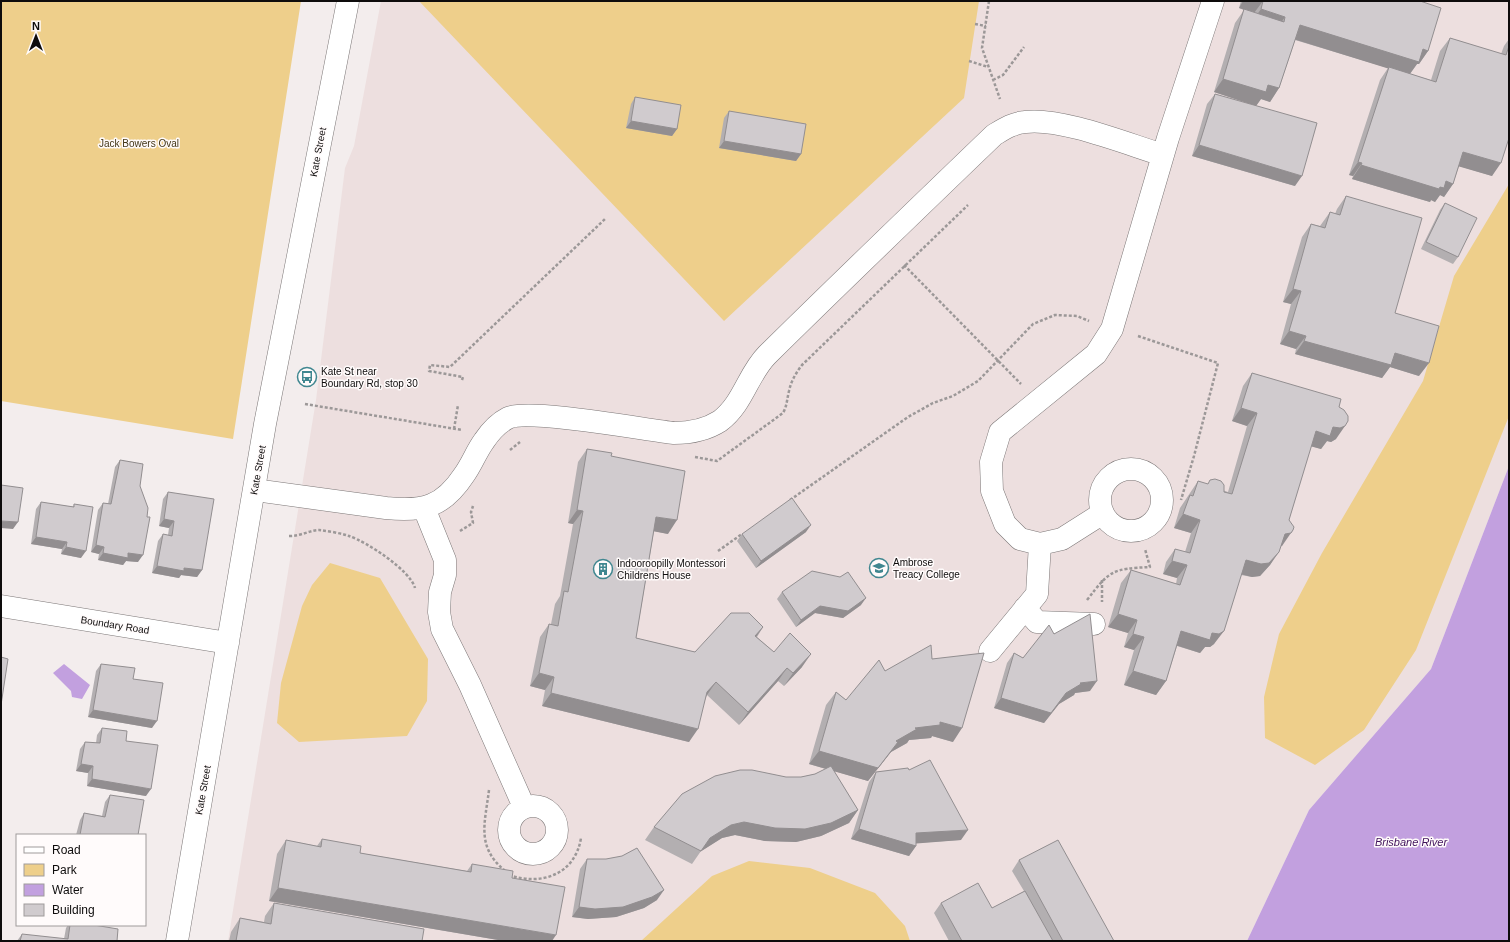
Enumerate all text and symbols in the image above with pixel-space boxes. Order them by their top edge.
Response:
north arrow [16,16,56,56]
text: N [32,20,40,32]
street label: Kate Street [308,126,328,178]
park label: Jack Bowers Oval [99,138,179,149]
bus stop icon: Kate St near Boundary Rd, stop 30 [296,366,318,388]
place label: Kate St near Boundary Rd, stop 30 [321,366,418,389]
street label: Kate Street [248,444,268,496]
school or university icon: Ambrose Treacy College [868,557,890,579]
place label: Ambrose Treacy College [893,557,960,580]
building icon: Indooroopilly Montessori Childrens House [592,558,614,580]
place label: Indooroopilly Montessori Childrens House [617,558,725,581]
street label: Boundary Road [80,614,150,636]
street label: Kate Street [193,764,213,816]
legend [16,834,146,926]
water label: Brisbane River [1375,836,1448,848]
text: Road [52,843,81,857]
text: Park [52,863,78,877]
text: Water [52,883,84,897]
text: Building [52,903,95,917]

